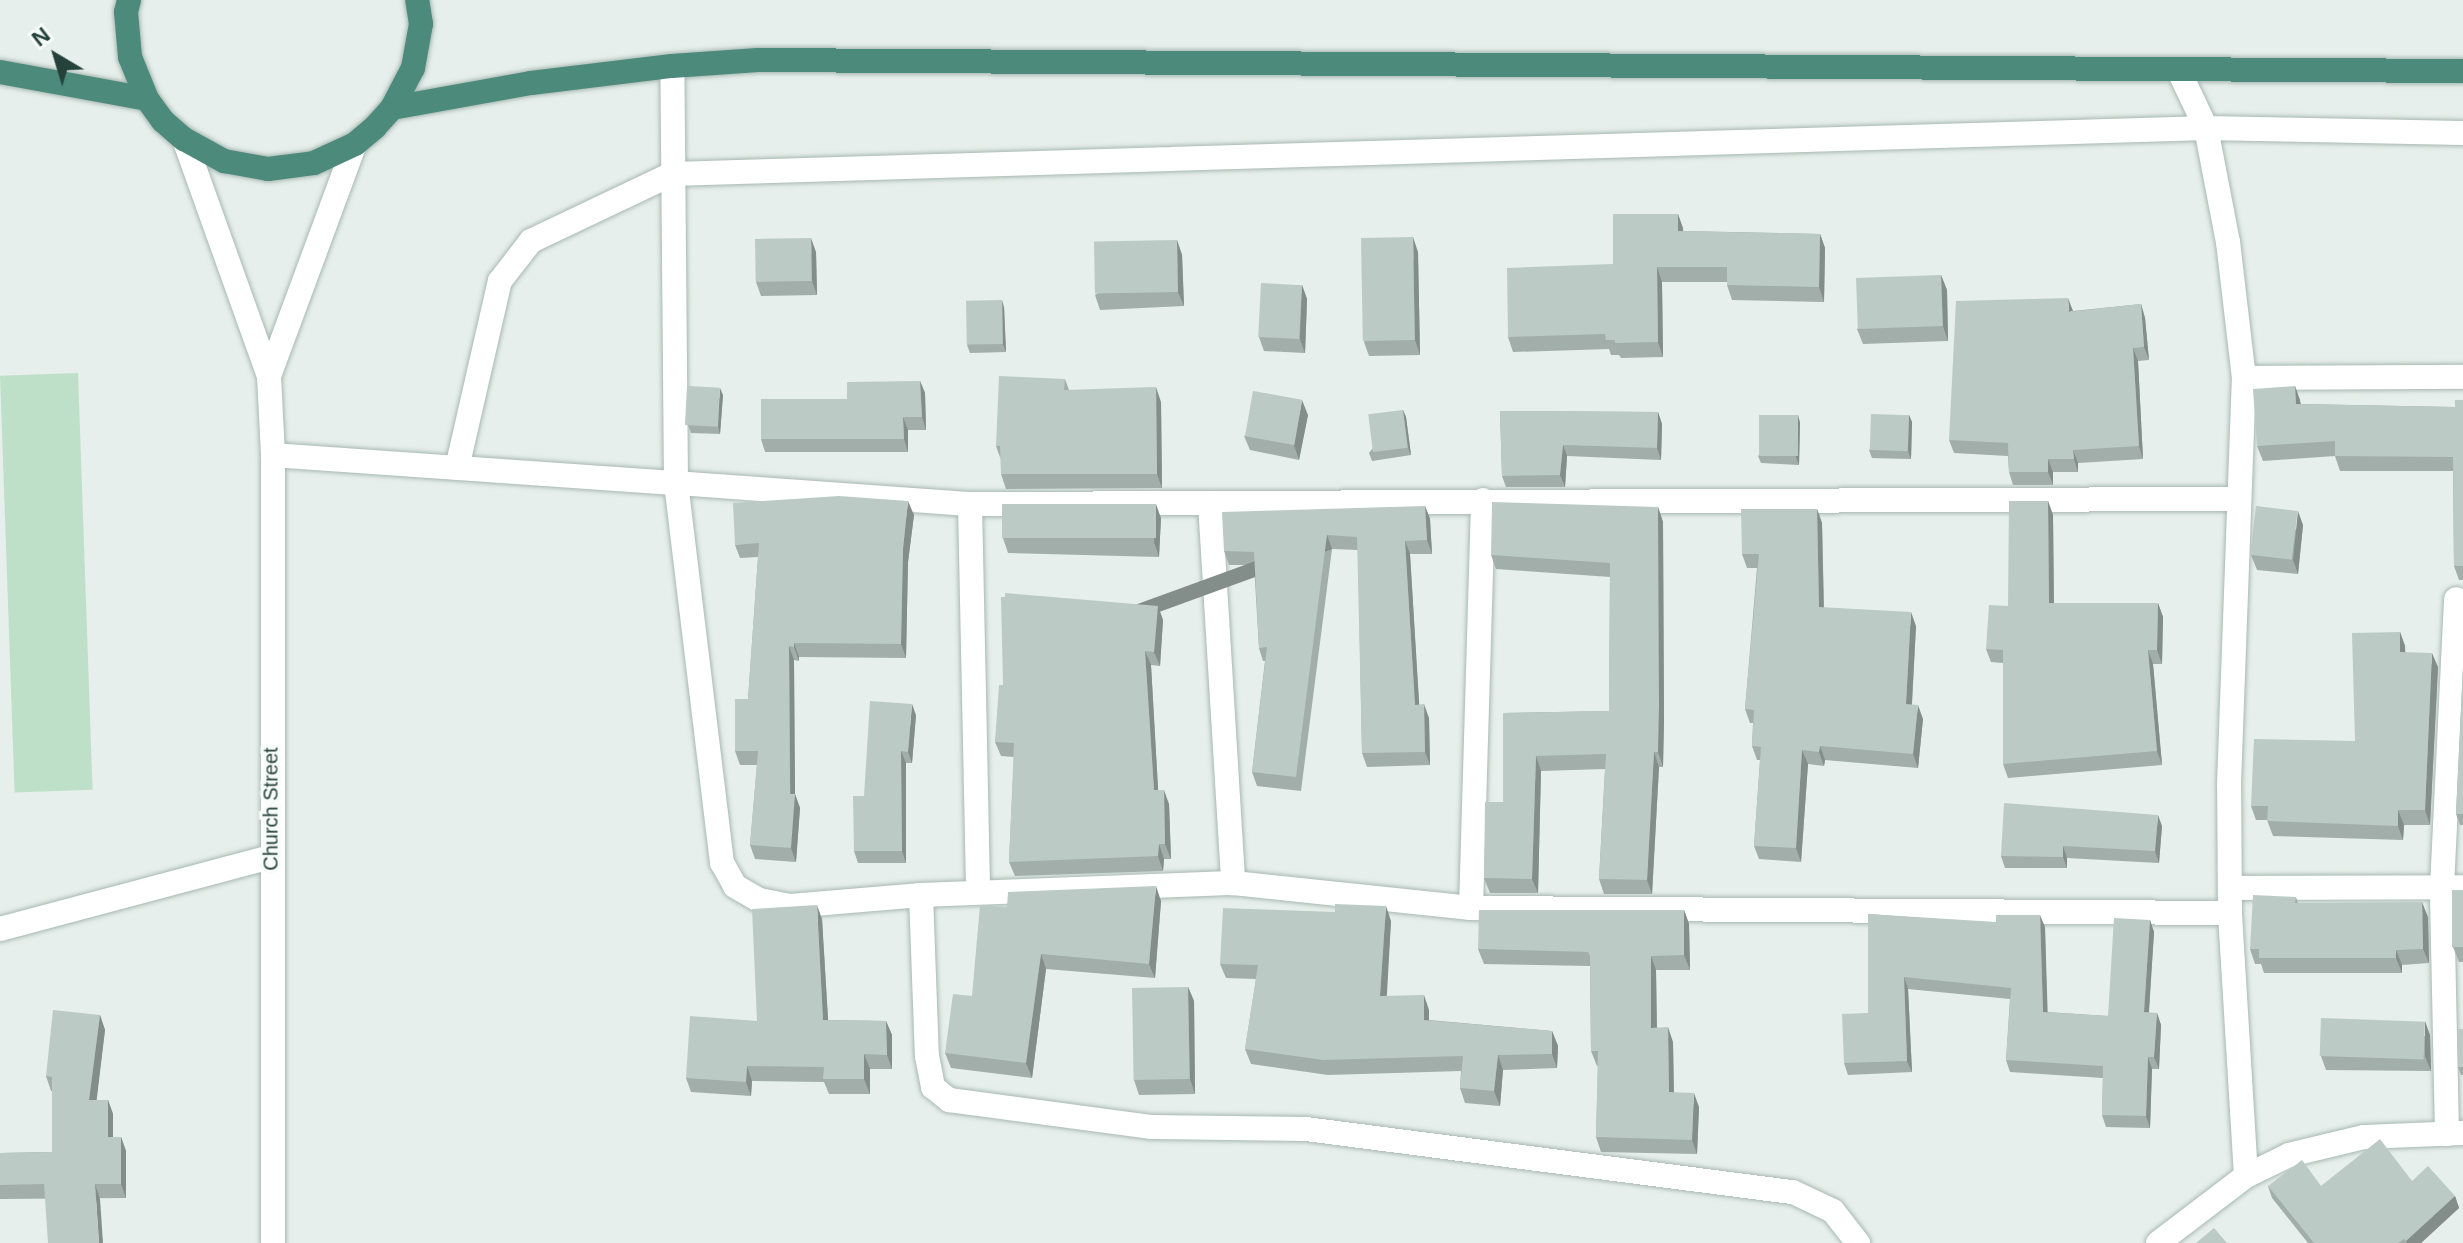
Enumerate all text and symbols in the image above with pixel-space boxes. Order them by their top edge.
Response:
north arrow [16,16,96,96]
text: N [27,22,55,51]
street label: Church Street [259,747,283,871]

